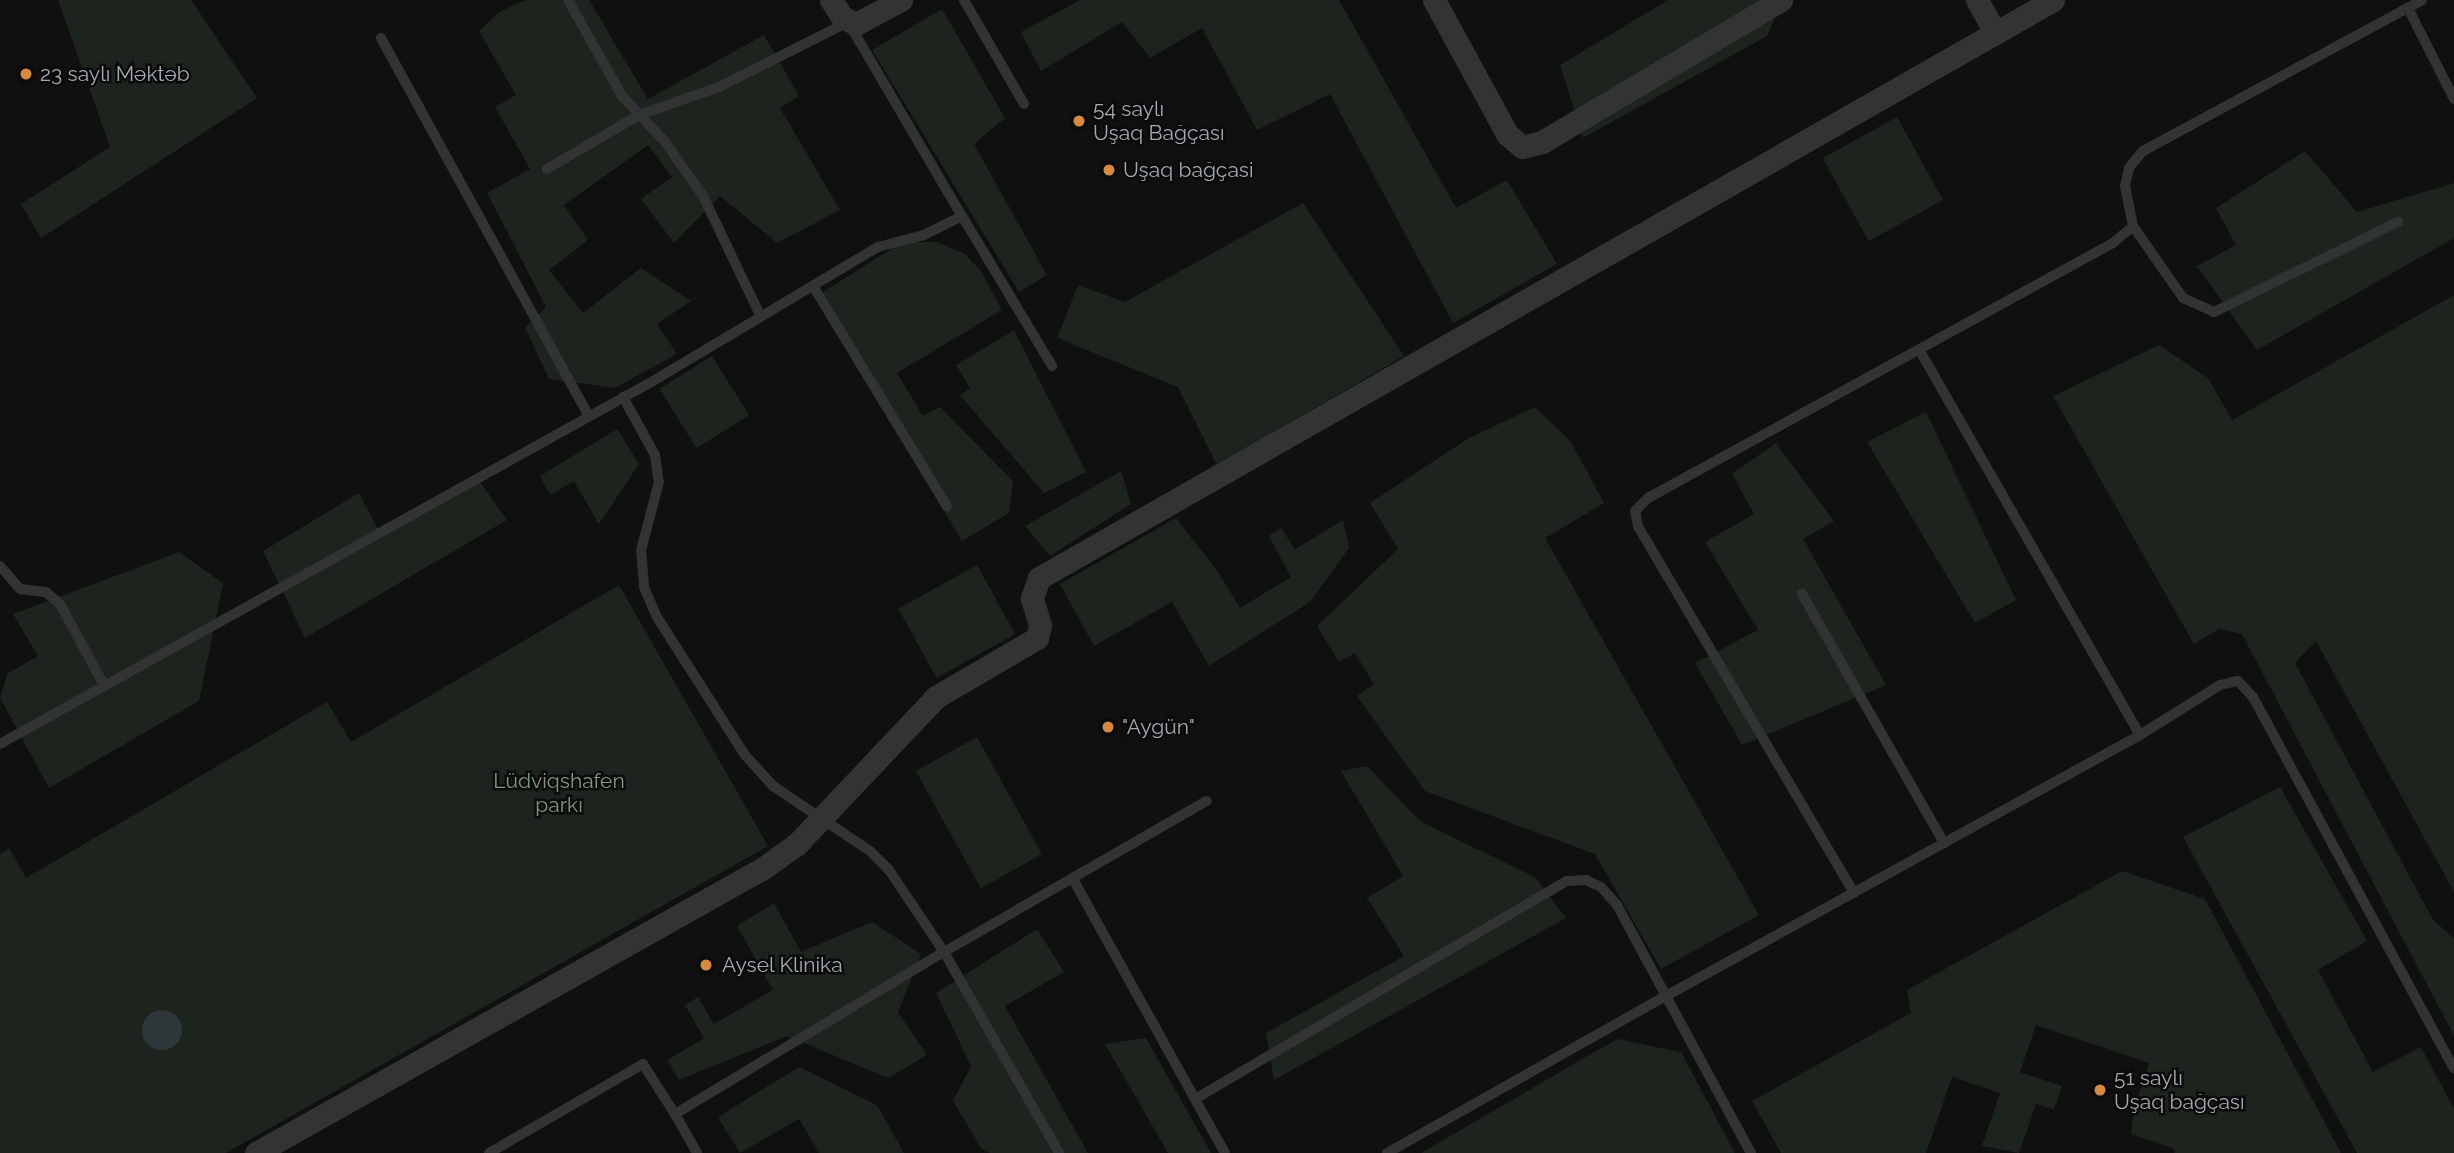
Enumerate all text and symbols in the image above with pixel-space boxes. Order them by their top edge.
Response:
place label: 23 saylı Məktəb [40,61,190,87]
marker: 23 saylı Məktəb [18,66,34,82]
place label: 54 saylı Uşaq Bağçası [1093,96,1225,146]
marker: 54 saylı Uşaq Bağçası [1071,113,1087,129]
place label: Uşaq bağçasi [1123,157,1254,183]
marker: Uşaq bağçasi [1101,162,1117,178]
place label: "Aygün" [1122,714,1195,740]
marker: "Aygün" [1100,719,1116,735]
park label: Lüdviqshafen parkı [493,768,625,818]
place label: Aysel Klinika [722,952,843,978]
marker: Aysel Klinika [696,955,716,975]
place label: 51 saylı Uşaq bağçası [2114,1065,2245,1115]
marker: 51 saylı Uşaq bağçası [2092,1082,2108,1098]

